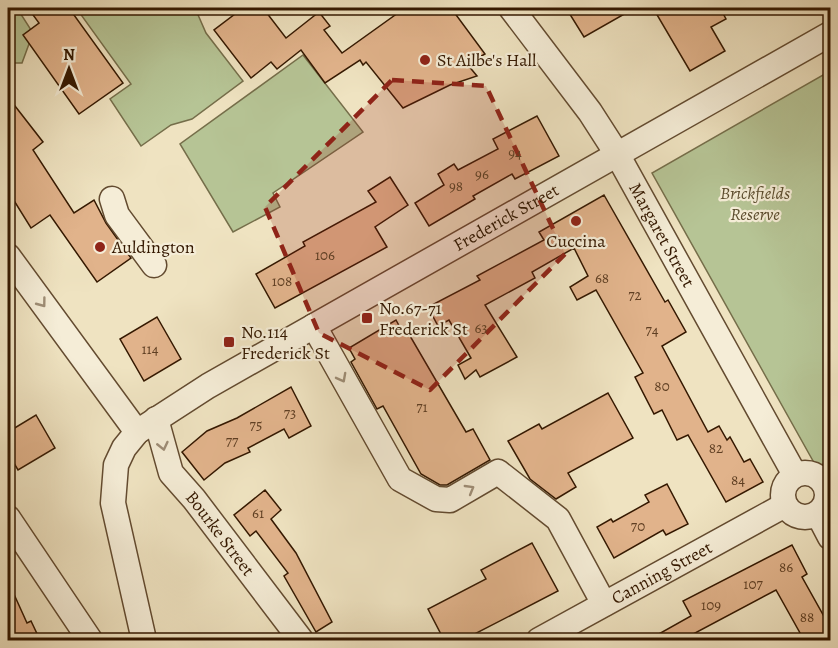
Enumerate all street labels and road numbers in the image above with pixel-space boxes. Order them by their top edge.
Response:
street label: Frederick Street [449,178,563,257]
street label: Margaret Street [623,178,701,292]
street label: Bourke Street [180,486,260,581]
street label: Canning Street [607,535,716,610]

